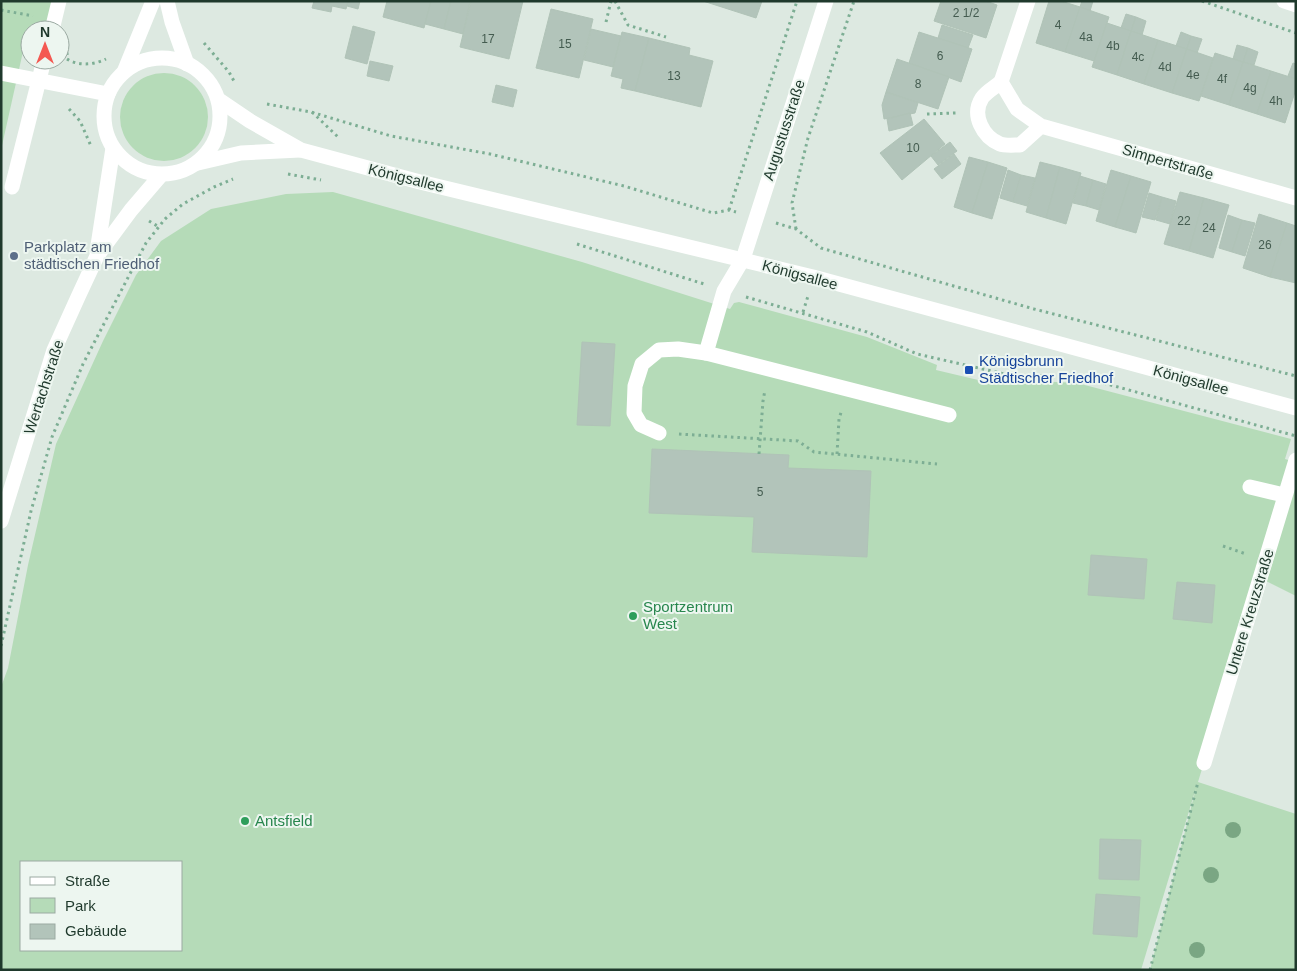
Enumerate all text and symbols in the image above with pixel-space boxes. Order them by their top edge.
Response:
house number: 2 1/2 [953,6,980,20]
house number: 4 [1055,18,1062,32]
north arrow [20,20,70,70]
text: N [40,24,50,40]
house number: 4a [1079,30,1093,44]
house number: 17 [481,32,495,46]
house number: 15 [558,37,572,51]
house number: 4b [1106,39,1120,53]
house number: 6 [937,49,944,63]
house number: 4c [1132,50,1144,64]
house number: 4d [1158,60,1172,74]
house number: 4e [1186,68,1200,82]
house number: 13 [667,69,681,83]
house number: 4f [1217,72,1228,86]
street label: Augustusstraße [759,77,808,182]
house number: 8 [915,77,922,91]
house number: 4g [1243,81,1257,95]
house number: 4h [1269,94,1283,108]
street label: Simpertstraße [1121,140,1216,183]
house number: 10 [906,141,920,155]
street label: Königsallee [366,160,446,195]
house number: 22 [1177,214,1191,228]
house number: 24 [1202,221,1216,235]
place label: Parkplatz am städtischen Friedhof [24,238,160,272]
house number: 26 [1258,238,1272,252]
marker: Parkplatz am städtischen Friedhof [8,250,20,262]
street label: Königsallee [760,256,840,293]
street label: Wertachstraße [20,338,67,436]
place label: Königsbrunn Städtischer Friedhof [979,352,1114,386]
street label: Königsallee [1151,361,1231,398]
marker: Königsbrunn Städtischer Friedhof [963,364,975,376]
house number: 5 [757,485,764,499]
street label: Untere Kreuzstraße [1222,547,1277,677]
place label: Sportzentrum West [643,598,733,632]
marker: Sportzentrum West [627,610,639,622]
place label: Antsfield [255,812,313,829]
marker: Antsfield [239,815,251,827]
legend [20,861,182,951]
text: Straße [65,872,110,889]
text: Park [65,897,96,914]
text: Gebäude [65,922,127,939]

